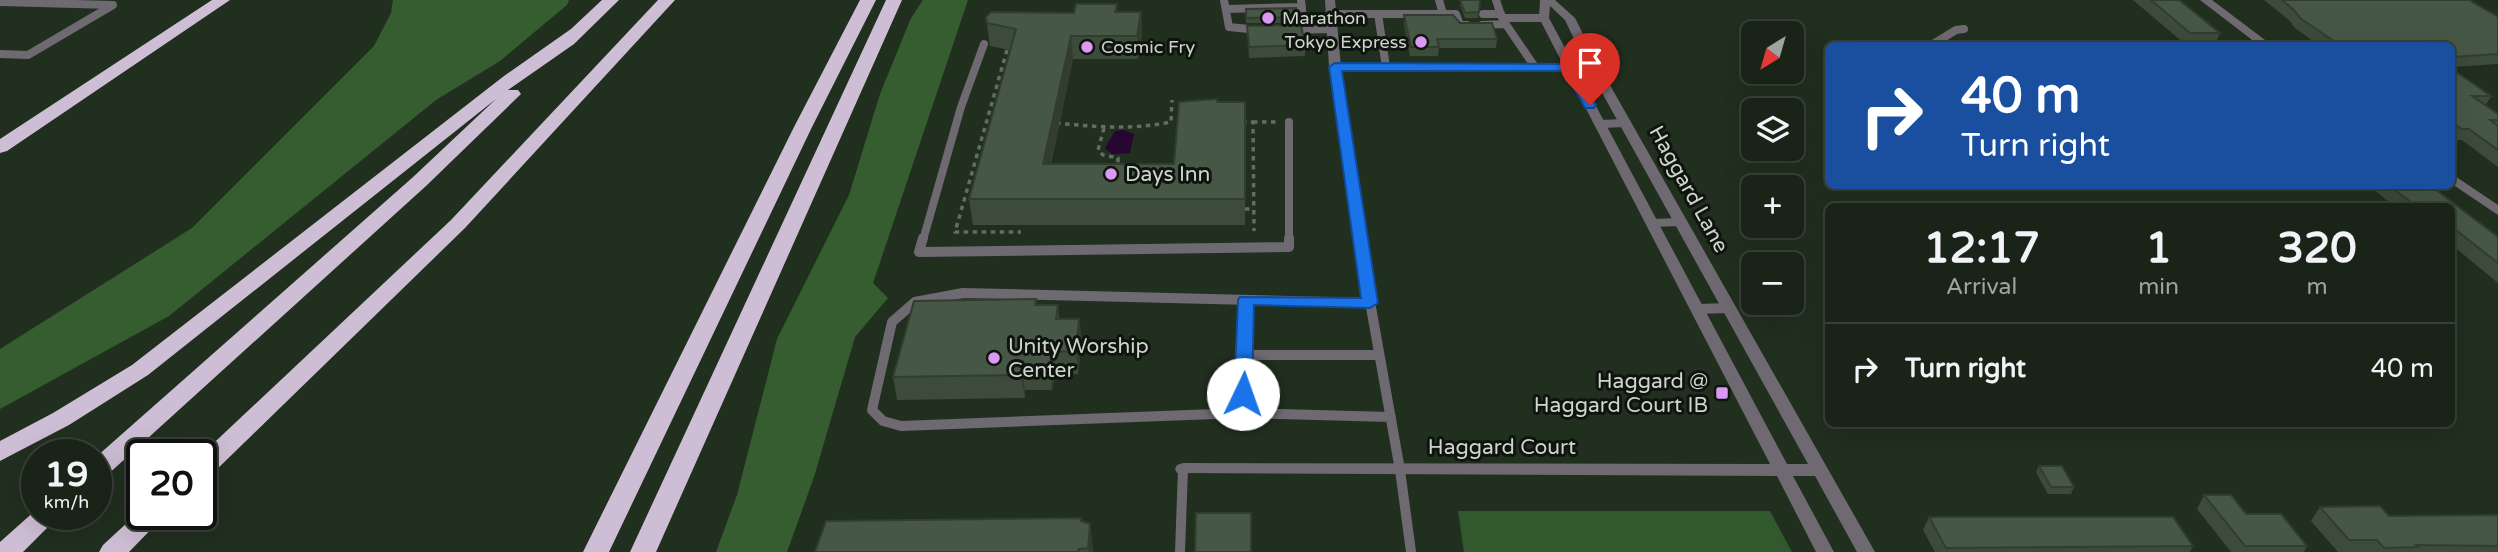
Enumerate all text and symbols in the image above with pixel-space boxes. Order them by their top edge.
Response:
place label: Marathon [1282,7,1366,29]
marker: Marathon [1260,10,1276,26]
north arrow [1741,21,1804,84]
map controls [1741,21,1804,315]
place label: Tokyo Express [1285,31,1407,53]
pin [1560,33,1620,105]
marker: Tokyo Express [1413,34,1429,50]
place label: Cosmic Fry [1101,36,1195,58]
marker: Cosmic Fry [1079,39,1095,55]
icon: arrive [1571,44,1609,82]
text: 40 m [1961,67,2080,126]
icon: right [1846,70,1937,161]
button: layers [1741,98,1804,161]
street label: Haggard Lane [1643,122,1734,257]
text: Turn right [1961,127,2110,165]
place label: Days Inn [1125,162,1210,187]
marker: Days Inn [1103,166,1119,182]
button: + [1741,175,1804,238]
text: 12:17 [1923,223,2040,274]
text: 1 [2145,223,2172,274]
text: 320 [2277,223,2357,274]
button: − [1741,252,1804,315]
text: Arrival [1946,273,2017,301]
text: min [2138,273,2179,301]
text: m [2306,273,2328,301]
place label: Unity Worship Center [1008,334,1149,383]
marker: Unity Worship Center [986,350,1002,366]
icon: right [1846,350,1884,388]
text: Turn right [1905,353,2026,384]
text: 40 m [2371,353,2434,384]
position arrow [1206,357,1280,431]
place label: Haggard @ Haggard Court IB [1534,369,1708,418]
marker: Haggard @ Haggard Court IB [1714,385,1730,401]
street label: Haggard Court [1428,435,1576,460]
speed limit sign: 20 [126,439,217,530]
text: 19 [45,454,88,496]
text: km/h [44,491,89,513]

